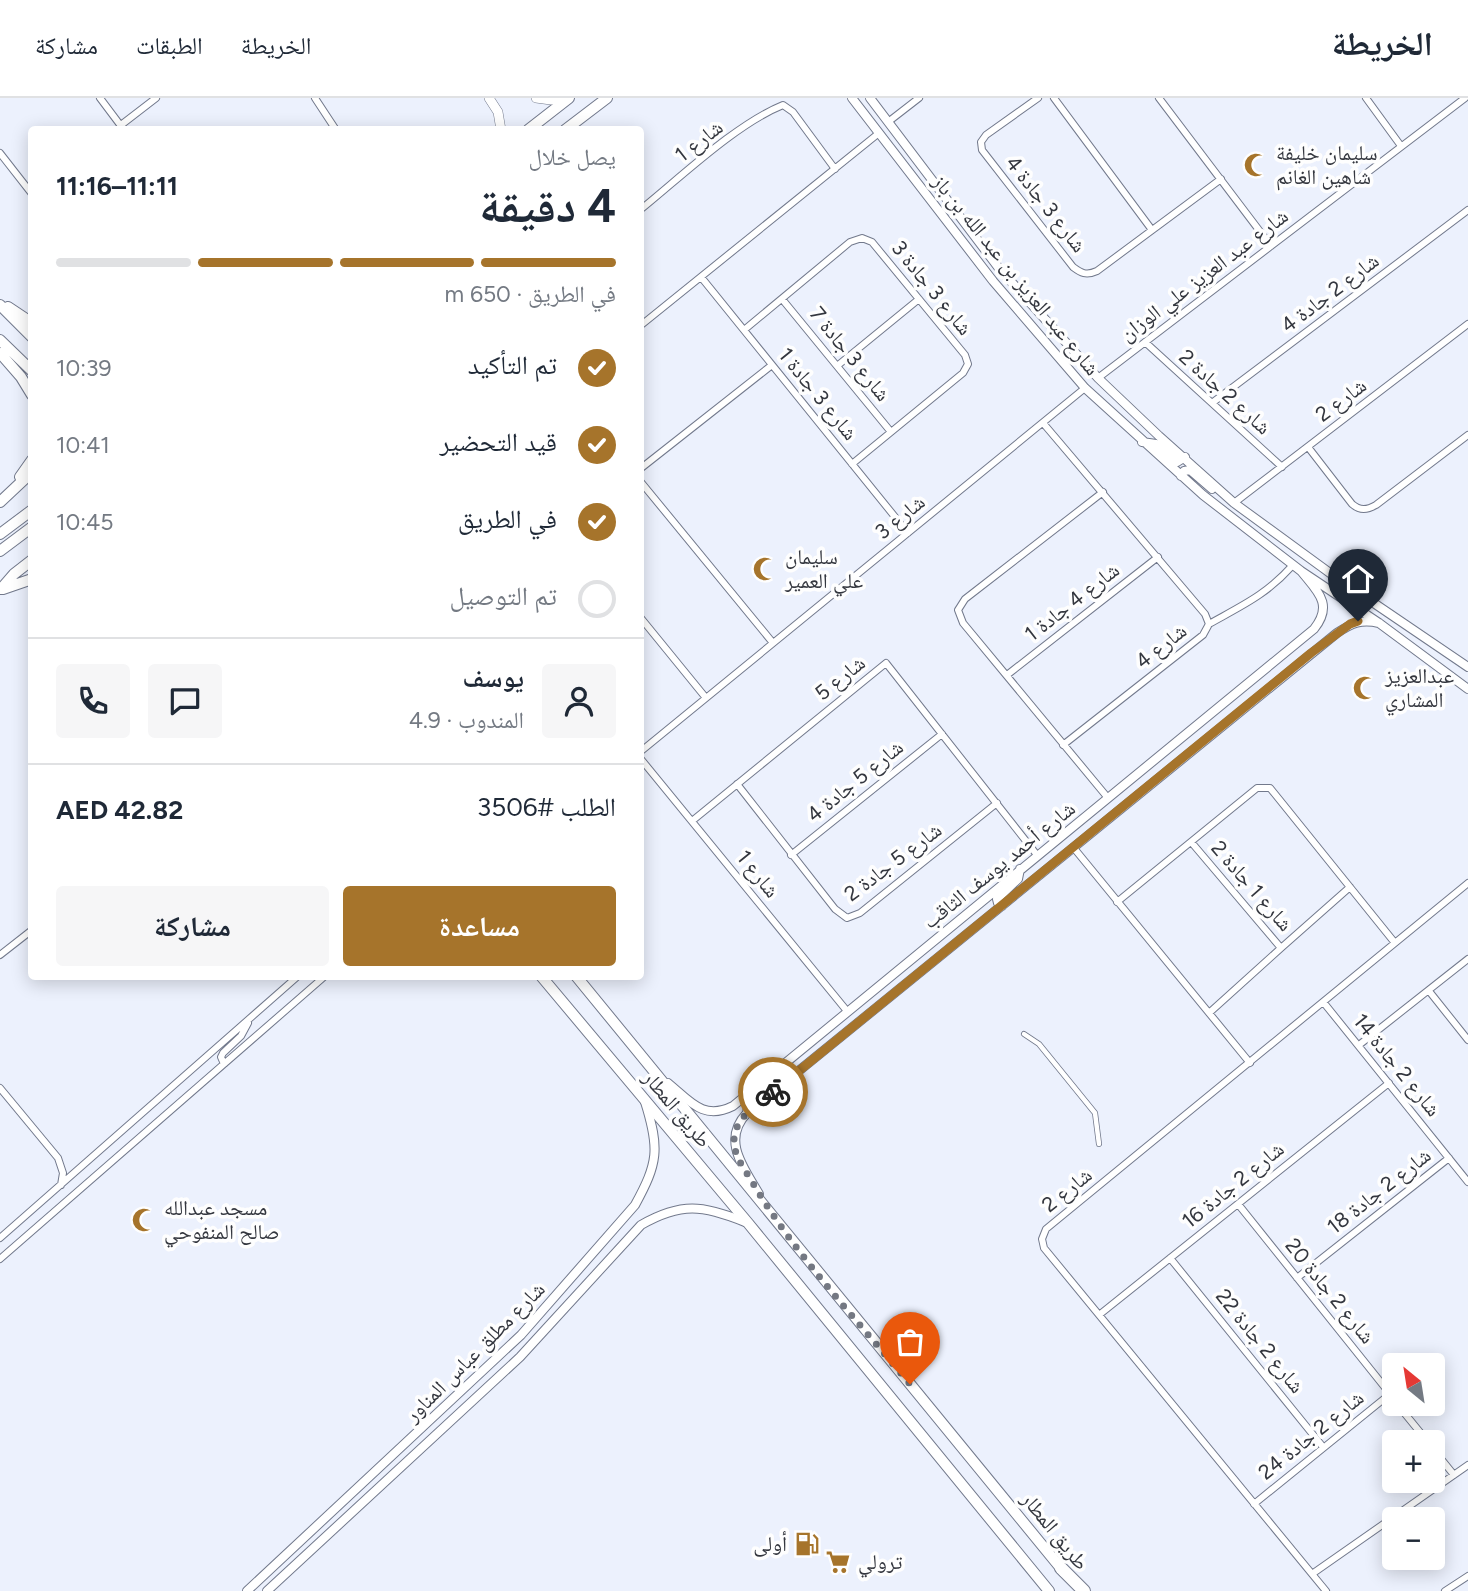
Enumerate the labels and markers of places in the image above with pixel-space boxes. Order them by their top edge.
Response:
place label: سليمان خليفة شاهين الغانم [1276,140,1378,191]
mosque icon: سليمان خليفة شاهين الغانم [1242,151,1270,179]
place label: سليمان علي العمير [784,544,864,597]
pin [1328,549,1388,621]
mosque icon: سليمان علي العمير [751,555,779,583]
place label: عبدالعزيز المشاري [1384,663,1454,716]
mosque icon: عبدالعزيز المشاري [1351,674,1379,702]
place label: مسجد عبدالله صالح المنفوحي [164,1195,279,1248]
mosque icon: مسجد عبدالله صالح المنفوحي [130,1206,158,1234]
pin [880,1312,940,1384]
fuel station icon: أولى [793,1530,821,1558]
place label: أولى [753,1531,787,1557]
supermarket icon: ترولي [824,1548,852,1576]
place label: ترولي [858,1549,902,1578]

